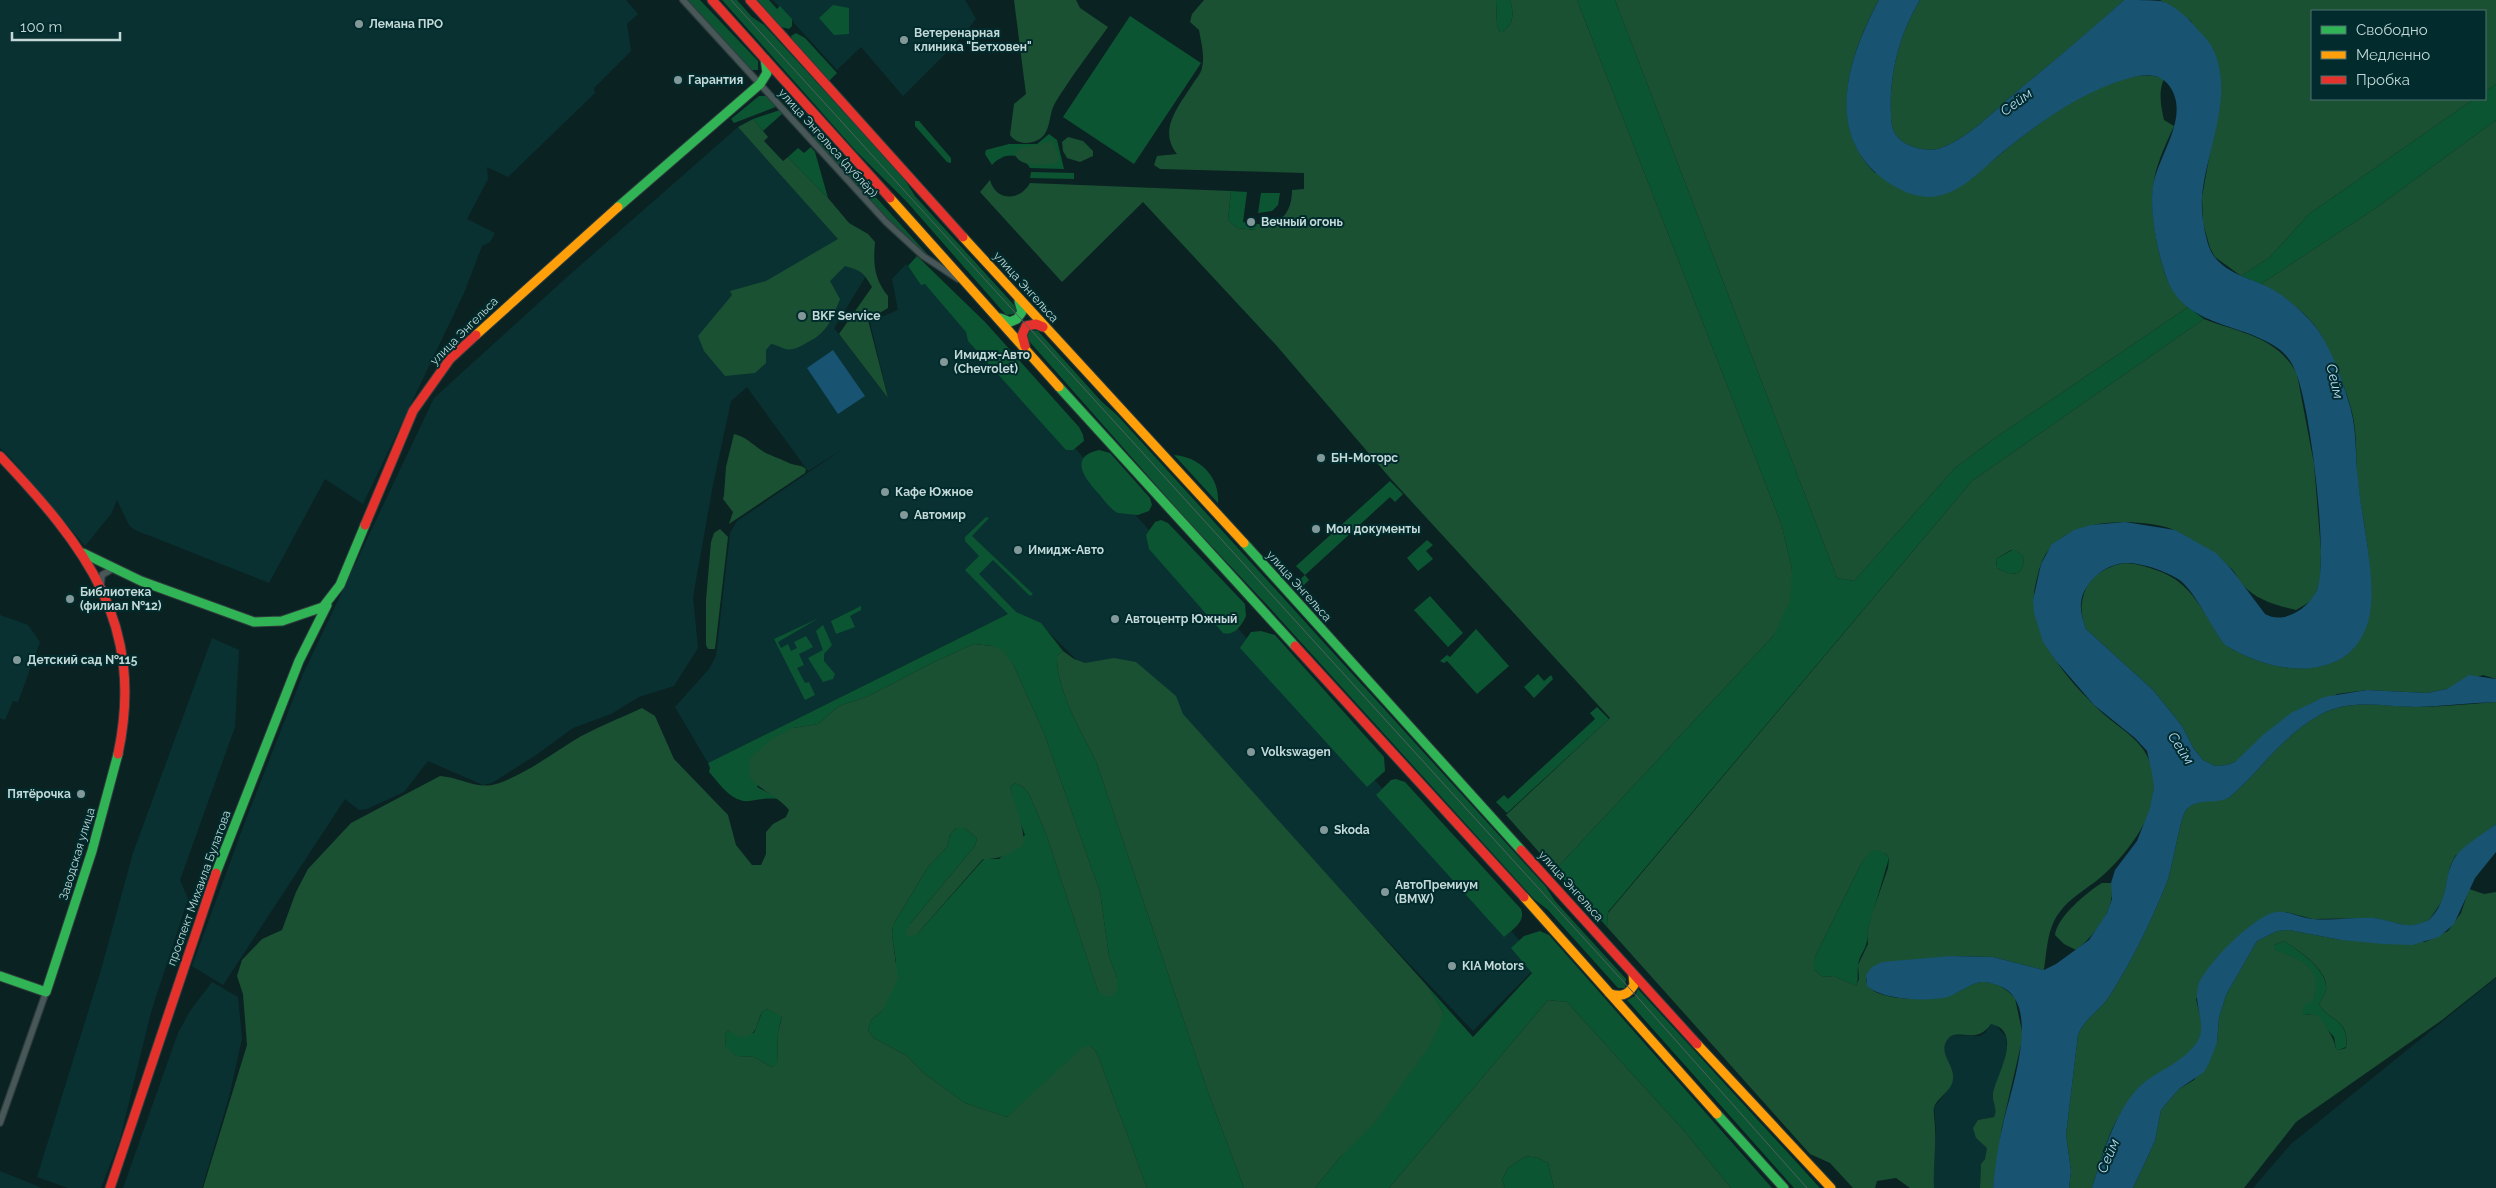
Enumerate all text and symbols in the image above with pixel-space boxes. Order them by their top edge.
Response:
scale bar [12,10,120,42]
legend [2311,10,2486,100]
place label: Лемана ПРО [369,17,443,31]
text: 100 m [20,18,62,36]
marker: Лемана ПРО [353,18,365,30]
text: Свободно [2356,21,2428,39]
place label: Ветеренарная клиника "Бетховен" [914,26,1032,54]
marker: Ветеренарная клиника "Бетховен" [898,34,910,46]
text: Медленно [2356,46,2430,64]
text: Пробка [2356,71,2410,89]
place label: Гарантия [688,73,743,87]
marker: Гарантия [672,74,684,86]
water label: Сейм [1997,85,2035,119]
street label: улица Энгельса (дублёр) [775,86,881,200]
place label: Вечный огонь [1261,215,1343,229]
marker: Вечный огонь [1245,216,1257,228]
street label: улица Энгельса [991,249,1061,325]
street label: улица Энгельса [427,294,501,368]
place label: BKF Service [812,309,880,323]
marker: BKF Service [796,310,808,322]
place label: Имидж-Авто (Chevrolet) [954,348,1030,376]
marker: Имидж-Авто (Chevrolet) [938,356,950,368]
water label: Сейм [2323,362,2347,400]
place label: БН-Моторс [1331,451,1398,465]
marker: БН-Моторс [1315,452,1327,464]
place label: Кафе Южное [895,485,973,499]
marker: Кафе Южное [879,486,891,498]
place label: Автомир [914,508,966,522]
marker: Автомир [898,509,910,521]
place label: Мои документы [1326,522,1420,536]
marker: Мои документы [1310,523,1322,535]
place label: Имидж-Авто [1028,543,1104,557]
marker: Имидж-Авто [1012,544,1024,556]
street label: улица Энгельса [1264,548,1334,624]
place label: Библиотека (филиал №12) [80,585,162,613]
marker: Библиотека (филиал №12) [64,593,76,605]
place label: Автоцентр Южный [1125,612,1237,626]
marker: Автоцентр Южный [1109,613,1121,625]
place label: Детский сад №115 [27,653,138,667]
marker: Детский сад №115 [11,654,23,666]
water label: Сейм [2165,729,2198,767]
place label: Volkswagen [1261,745,1331,759]
marker: Volkswagen [1245,746,1257,758]
place label: Пятёрочка [7,787,71,801]
marker: Пятёрочка [75,788,87,800]
street label: Заводская улица [56,806,98,902]
street label: проспект Михаила Булатова [164,809,234,967]
place label: Skoda [1334,823,1370,837]
marker: Skoda [1318,824,1330,836]
street label: улица Энгельса [1536,848,1606,924]
place label: АвтоПремиум (BMW) [1395,878,1478,906]
marker: АвтоПремиум (BMW) [1379,886,1391,898]
place label: KIA Motors [1462,959,1524,973]
marker: KIA Motors [1446,960,1458,972]
water label: Сейм [2094,1136,2122,1175]

